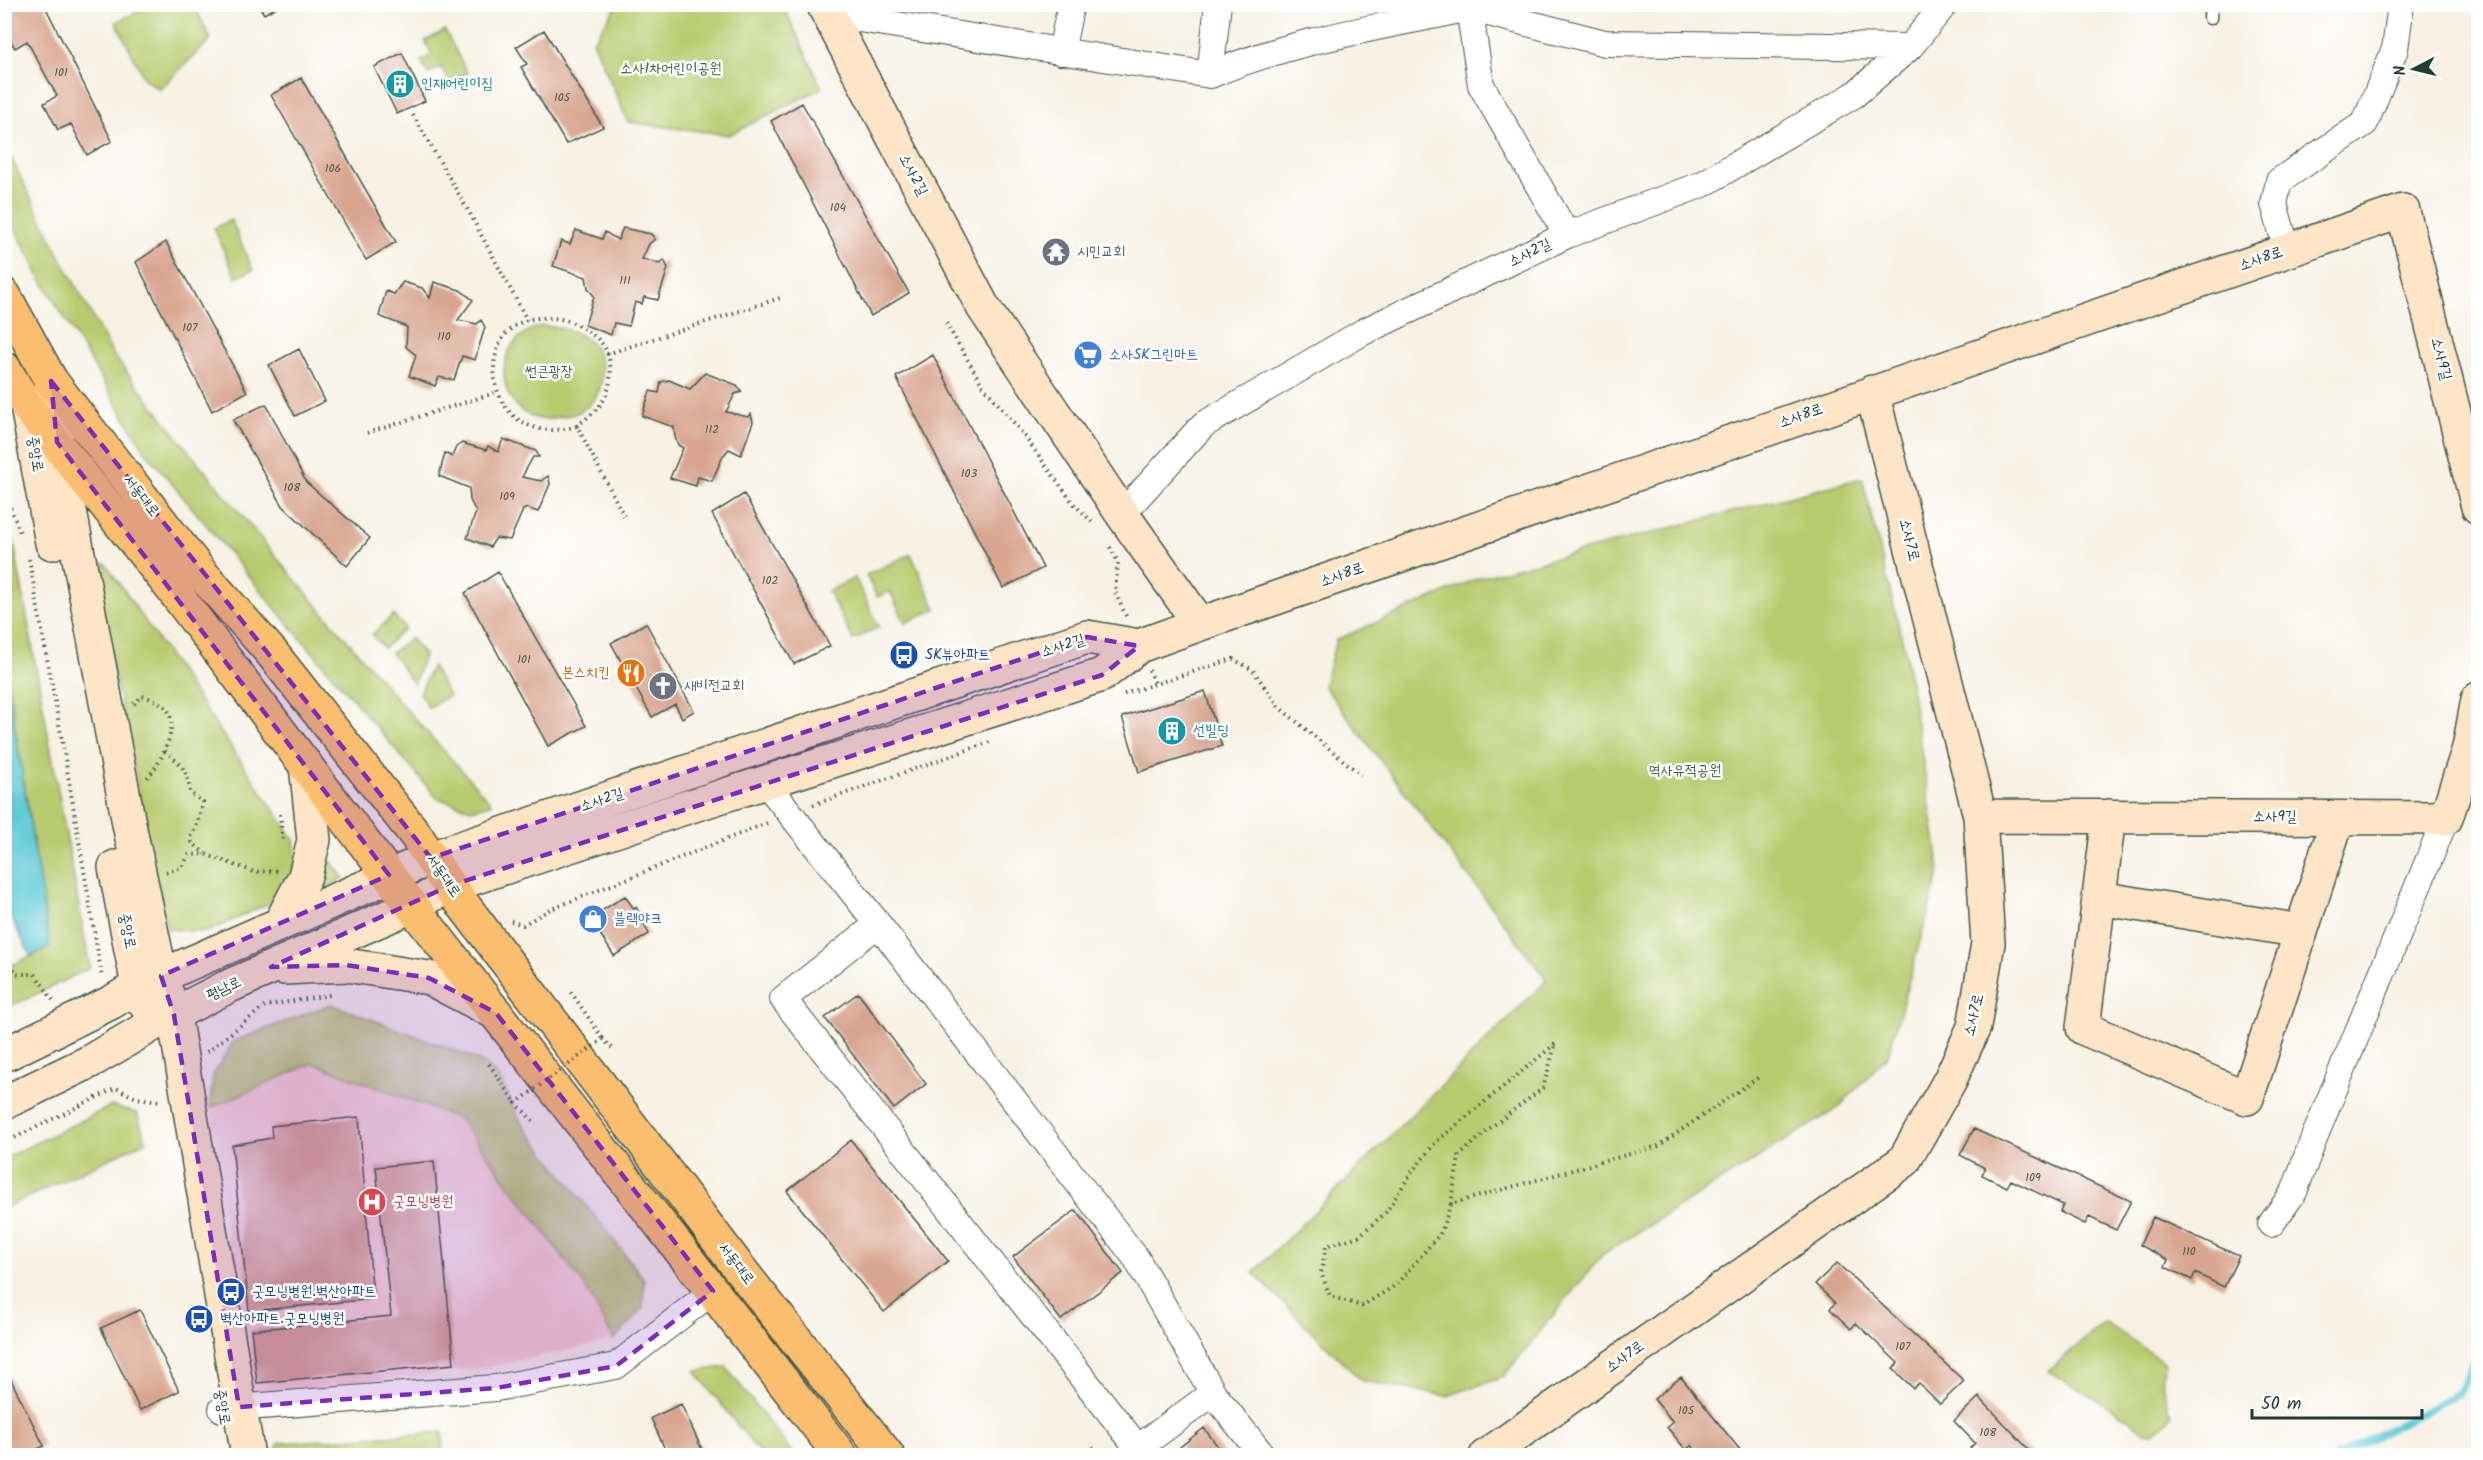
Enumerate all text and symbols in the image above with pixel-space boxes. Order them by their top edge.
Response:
north arrow [2384,39,2444,99]
park label: 소사1차어린이공원 [620,57,722,81]
house number: 101 [54,63,68,82]
text: N [2388,64,2414,77]
building icon: 인재어린이집 [384,68,416,100]
place label: 인재어린이집 [421,72,493,96]
house number: 105 [554,88,572,107]
street label: 소사2길 [892,150,934,200]
house number: 106 [325,159,341,178]
house number: 104 [830,198,847,217]
street label: 소사2길 [1505,232,1555,274]
temple icon: 시민교회 [1040,236,1072,268]
place label: 시민교회 [1077,240,1125,264]
street label: 소사8로 [2236,240,2286,278]
house number: 111 [619,271,631,290]
house number: 107 [182,318,198,337]
house number: 110 [437,327,451,346]
street label: 소사9길 [2424,335,2458,383]
supermarket icon: 소사SK그린마트 [1072,339,1104,371]
place label: 소사SK그린마트 [1109,343,1198,367]
park label: 썬큰광장 [525,360,573,384]
street label: 소사8로 [1776,397,1826,435]
house number: 112 [705,420,719,439]
street label: 중앙로 [20,434,50,474]
house number: 103 [961,464,977,483]
street label: 서동대로 [117,470,165,522]
house number: 108 [284,478,301,497]
house number: 109 [499,487,515,506]
street label: 소사7로 [1892,516,1926,564]
street label: 소사8로 [1317,556,1367,594]
house number: 102 [762,571,778,590]
street label: 소사2길 [1038,628,1088,664]
bus stop icon: SK뷰아파트 [888,639,920,671]
place label: SK뷰아파트 [925,643,990,667]
house number: 101 [517,650,531,669]
restaurant icon: 본스치킨 [615,657,647,689]
place label: 본스치킨 [562,661,610,685]
church icon: 새비전교회 [647,670,679,702]
place label: 새비전교회 [684,674,744,698]
building icon: 선빌딩 [1156,715,1188,747]
place label: 선빌딩 [1193,719,1229,743]
park label: 역사유적공원 [1649,759,1721,783]
street label: 소사2길 [577,781,627,819]
street label: 소사9길 [2253,805,2297,829]
street label: 서동대로 [419,849,467,903]
shop icon: 블랙야크 [577,903,609,935]
place label: 블랙야크 [614,907,662,931]
street label: 중앙로 [112,911,142,951]
street label: 평남로 [202,970,246,1008]
street label: 소사7로 [1957,991,1991,1039]
house number: 109 [2025,1168,2041,1187]
hospital icon: 굿모닝병원 [356,1186,388,1218]
place label: 굿모닝병원 [393,1190,453,1214]
street label: 서동대로 [712,1238,760,1290]
house number: 110 [2182,1242,2196,1261]
bus stop icon: 굿모닝병원.벽산아파트 [215,1276,247,1308]
place label: 굿모닝병원.벽산아파트 [252,1280,376,1304]
bus stop icon: 벽산아파트.굿모닝병원 [183,1303,215,1335]
place label: 벽산아파트.굿모닝병원 [220,1307,344,1331]
street label: 소사7로 [1600,1335,1650,1379]
house number: 107 [1895,1337,1911,1356]
scale bar [2252,1382,2422,1420]
street label: 중앙로 [207,1387,237,1427]
text: 50 m [2261,1390,2301,1419]
house number: 105 [1678,1401,1696,1420]
house number: 108 [1980,1423,1997,1442]

